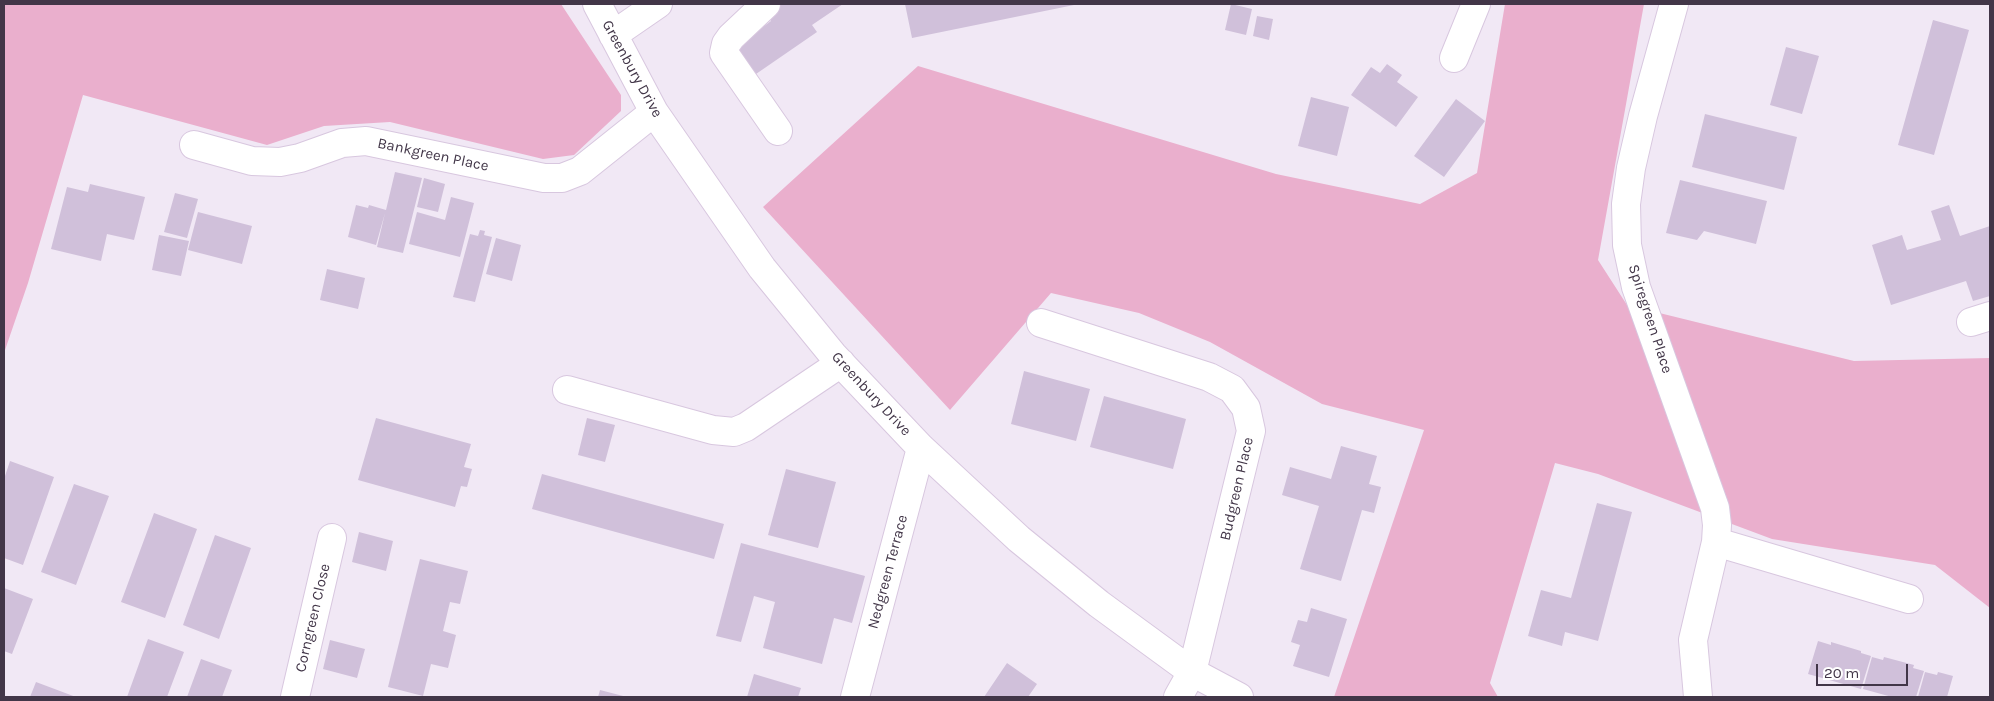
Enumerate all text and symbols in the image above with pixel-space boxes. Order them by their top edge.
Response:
street label: Greenbury Drive [598,17,666,121]
street label: Bankgreen Place [376,134,490,176]
street label: Spiregreen Place [1624,262,1676,376]
street label: Greenbury Drive [827,348,915,440]
street label: Budgreen Place [1216,436,1258,542]
street label: Nedgreen Terrace [864,513,912,631]
street label: Corngreen Close [292,562,334,674]
scale bar [1819,654,1912,686]
text: 20 m [1824,664,1859,682]

